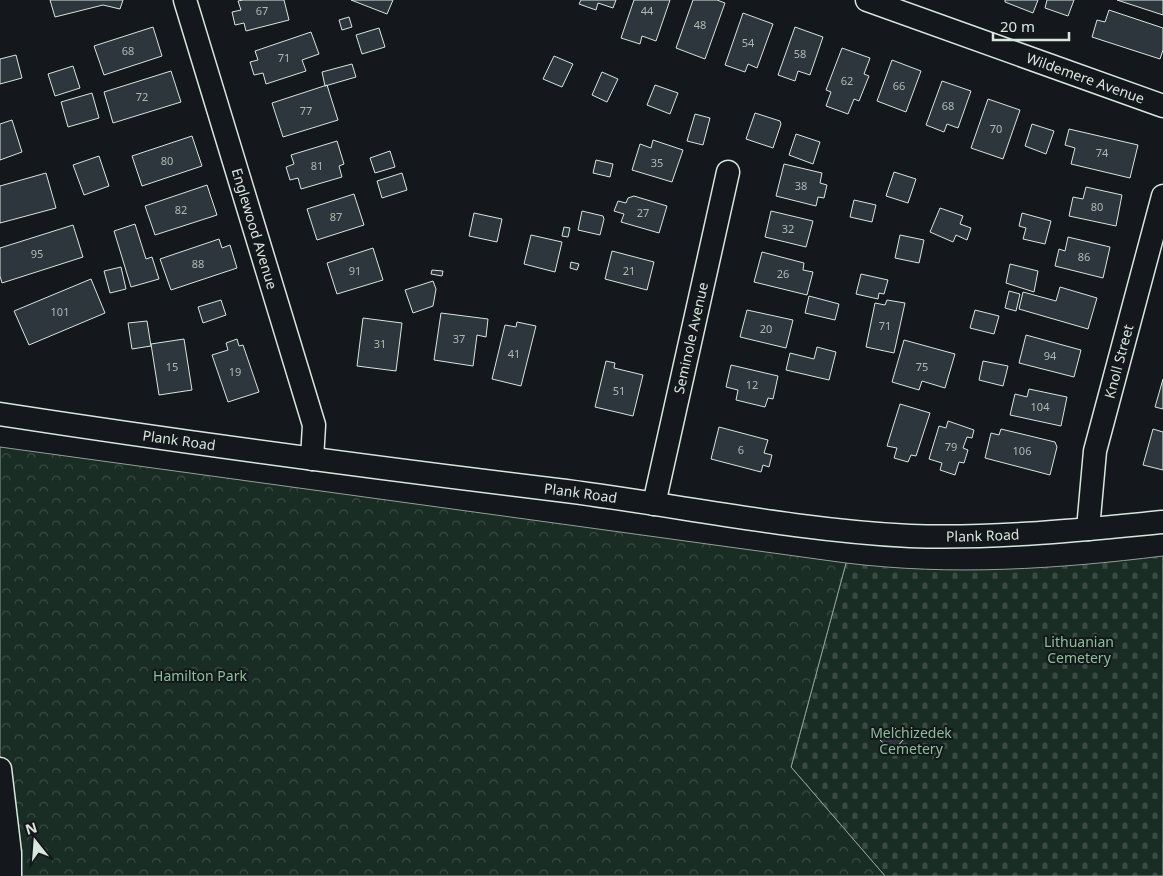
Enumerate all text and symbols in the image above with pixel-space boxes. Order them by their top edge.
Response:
house number: 67 [256,3,268,18]
house number: 44 [641,3,654,18]
scale bar [993,10,1069,42]
text: 20 m [1000,16,1035,36]
house number: 48 [694,17,706,32]
house number: 54 [742,35,755,50]
house number: 68 [122,43,134,58]
house number: 58 [794,46,806,61]
street label: Wildemere Avenue [1024,48,1147,108]
house number: 71 [278,50,290,65]
house number: 62 [841,73,853,88]
house number: 66 [893,78,905,93]
house number: 72 [136,89,148,104]
house number: 68 [942,98,954,113]
house number: 77 [300,103,312,118]
house number: 70 [990,121,1002,136]
house number: 74 [1096,145,1109,160]
house number: 80 [161,153,173,168]
house number: 35 [651,155,663,170]
house number: 81 [311,158,323,173]
street label: Englewood Avenue [228,166,282,292]
house number: 38 [795,178,807,193]
house number: 80 [1091,199,1103,214]
house number: 82 [175,202,187,217]
house number: 27 [637,205,649,220]
house number: 87 [330,209,342,224]
house number: 32 [782,221,794,236]
house number: 95 [31,246,43,261]
house number: 86 [1078,249,1090,264]
house number: 88 [192,256,204,271]
house number: 91 [349,263,361,278]
house number: 21 [623,263,635,278]
house number: 26 [777,266,789,281]
street label: Seminole Avenue [669,280,712,396]
house number: 101 [51,304,69,319]
house number: 71 [879,318,891,333]
house number: 20 [760,321,772,336]
street label: Knoll Street [1099,322,1137,400]
house number: 37 [453,331,465,346]
house number: 31 [374,336,386,351]
house number: 41 [508,346,520,361]
house number: 94 [1044,348,1057,363]
house number: 15 [166,359,178,374]
house number: 75 [916,359,928,374]
house number: 19 [229,364,241,379]
house number: 12 [746,377,758,392]
house number: 51 [613,383,625,398]
house number: 104 [1031,399,1050,414]
street label: Plank Road [141,425,217,454]
house number: 79 [945,439,957,454]
house number: 6 [738,442,744,457]
house number: 106 [1013,443,1031,458]
street label: Plank Road [543,478,618,507]
street label: Plank Road [946,524,1020,546]
park label: Lithuanian Cemetery [1044,632,1114,667]
park label: Hamilton Park [153,666,247,685]
park label: Melchizedek Cemetery [870,723,952,758]
north arrow [10,816,60,866]
text: N [23,817,39,839]

